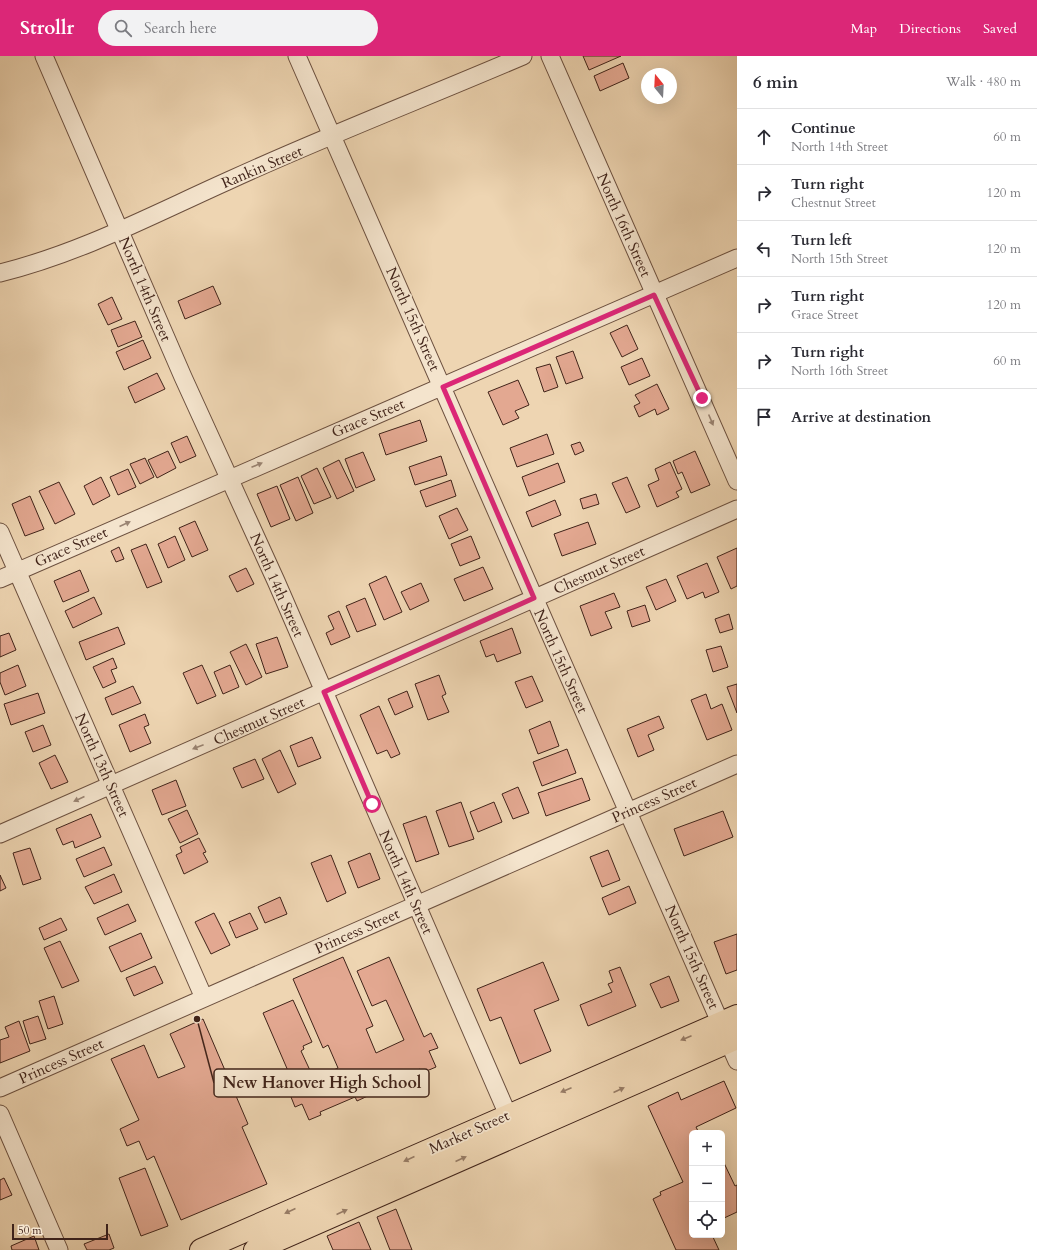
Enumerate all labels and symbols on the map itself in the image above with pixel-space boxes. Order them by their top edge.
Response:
north arrow [641,68,677,104]
street label: Rankin Street [218,141,306,193]
street label: North 16th Street [592,170,656,280]
street label: North 14th Street [114,234,176,345]
street label: North 15th Street [381,264,445,374]
route end [693,389,711,407]
street label: Grace Street [328,394,408,442]
one-way arrow [708,414,714,425]
one-way arrow [251,462,263,469]
one-way arrow [120,520,132,526]
street label: Grace Street [31,522,111,572]
street label: North 14th Street [245,530,309,640]
street label: Chestnut Street [550,541,648,599]
street label: North 15th Street [529,606,593,716]
street label: Chestnut Street [210,692,308,750]
street label: North 13th Street [70,710,134,820]
one-way arrow [192,745,204,751]
street label: Princess Street [608,772,700,828]
route start [363,795,381,813]
one-way arrow [74,796,85,802]
street label: North 14th Street [374,827,438,937]
street label: North 15th Street [660,902,724,1012]
street label: Princess Street [311,903,403,959]
street label: Princess Street [15,1033,107,1089]
one-way arrow [679,1036,691,1042]
callout: New Hanover High School [214,1069,429,1097]
text: New Hanover High School [223,1072,422,1094]
one-way arrow [561,1087,572,1093]
one-way arrow [613,1087,624,1093]
street label: Market Street [426,1105,512,1159]
one-way arrow [403,1156,414,1162]
one-way arrow [456,1156,468,1162]
one-way arrow [284,1208,295,1214]
one-way arrow [337,1209,348,1215]
scale bar [12,1222,108,1241]

